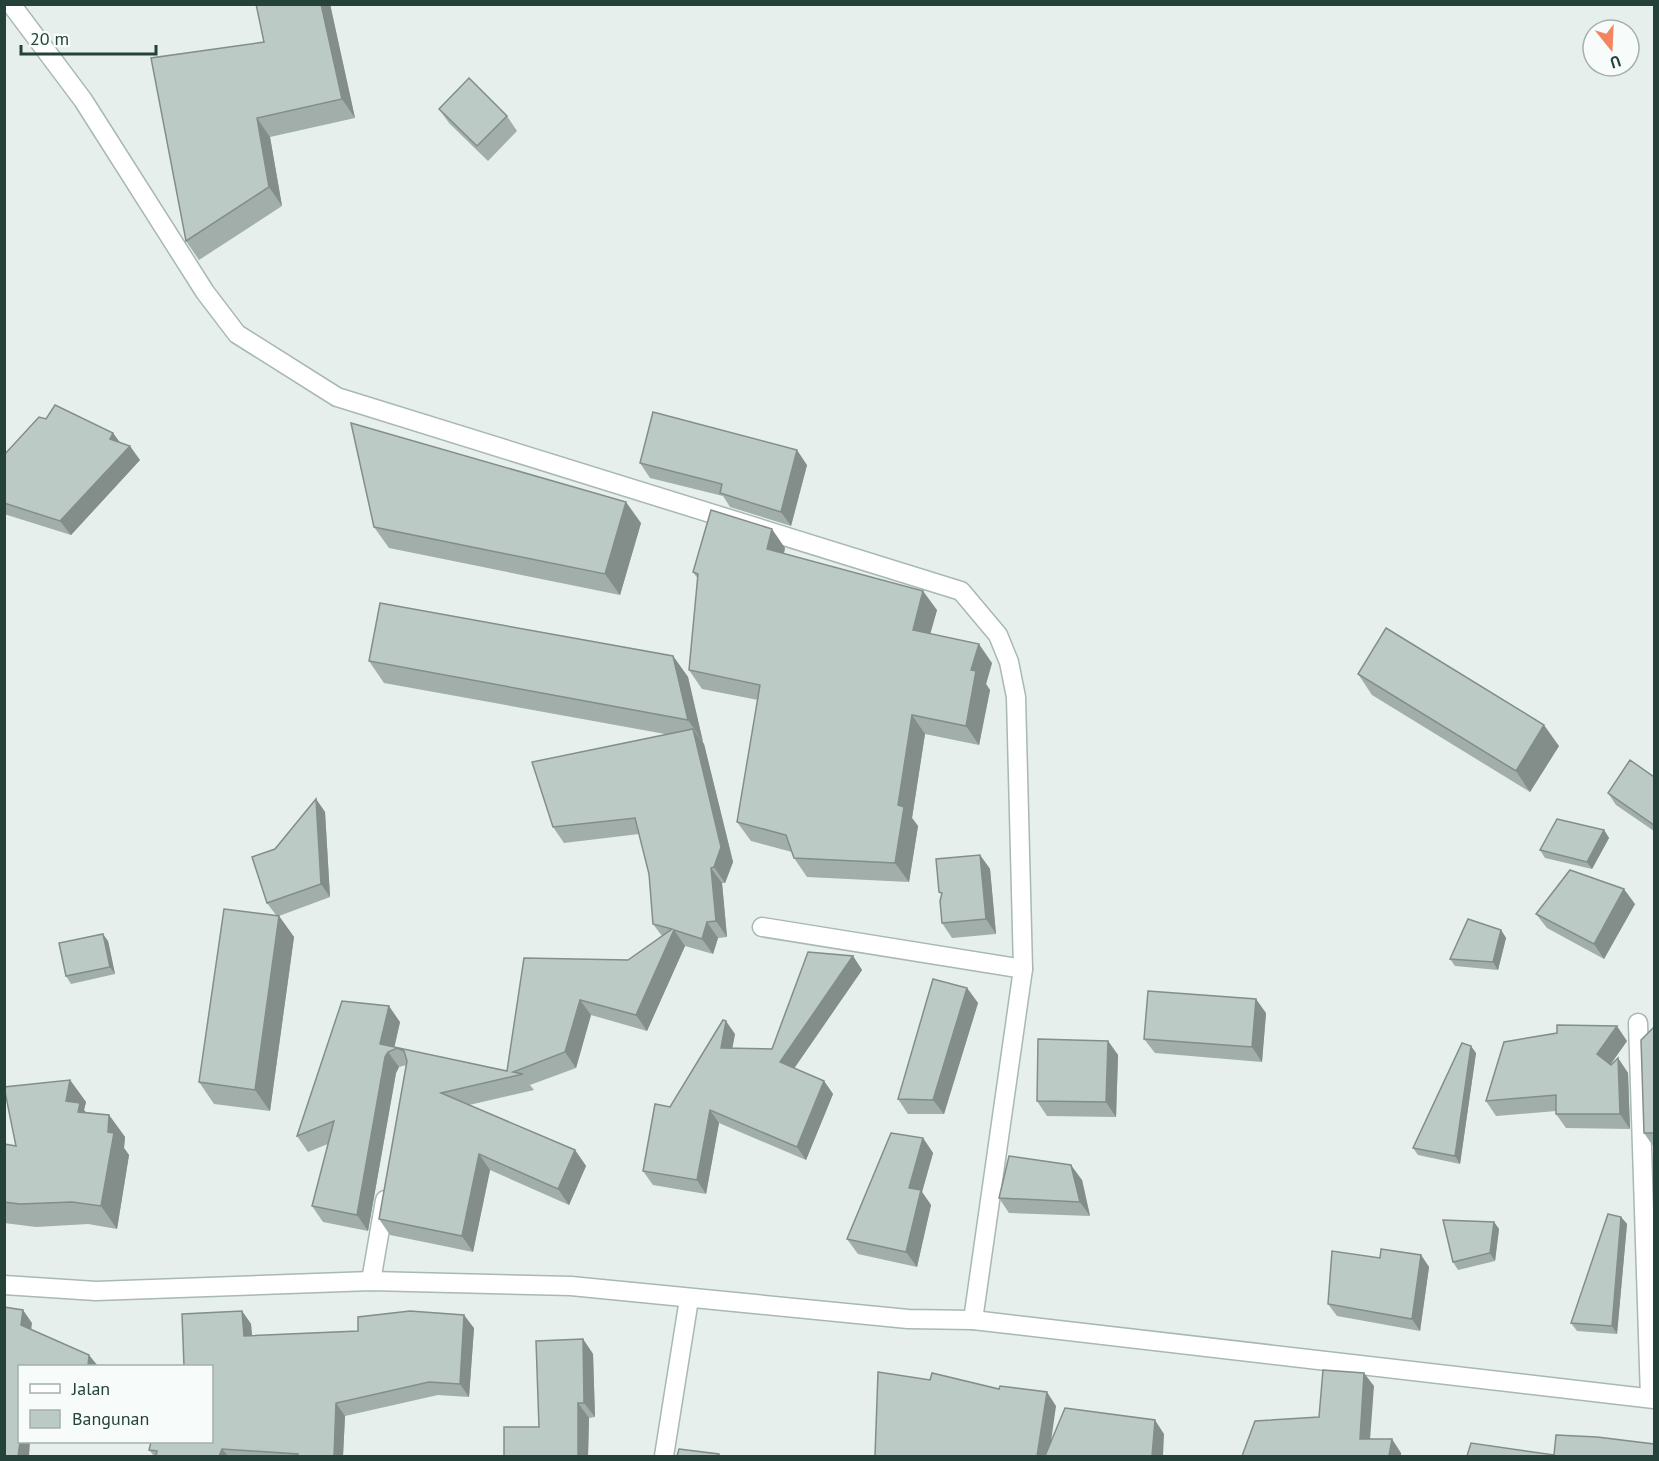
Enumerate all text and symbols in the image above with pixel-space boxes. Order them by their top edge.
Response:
scale bar [21,18,156,56]
north arrow [1581,18,1641,78]
text: 20 m [30,27,69,50]
text: U [1608,51,1624,73]
legend [18,1365,213,1443]
text: Jalan [71,1377,110,1400]
text: Bangunan [72,1407,149,1430]

